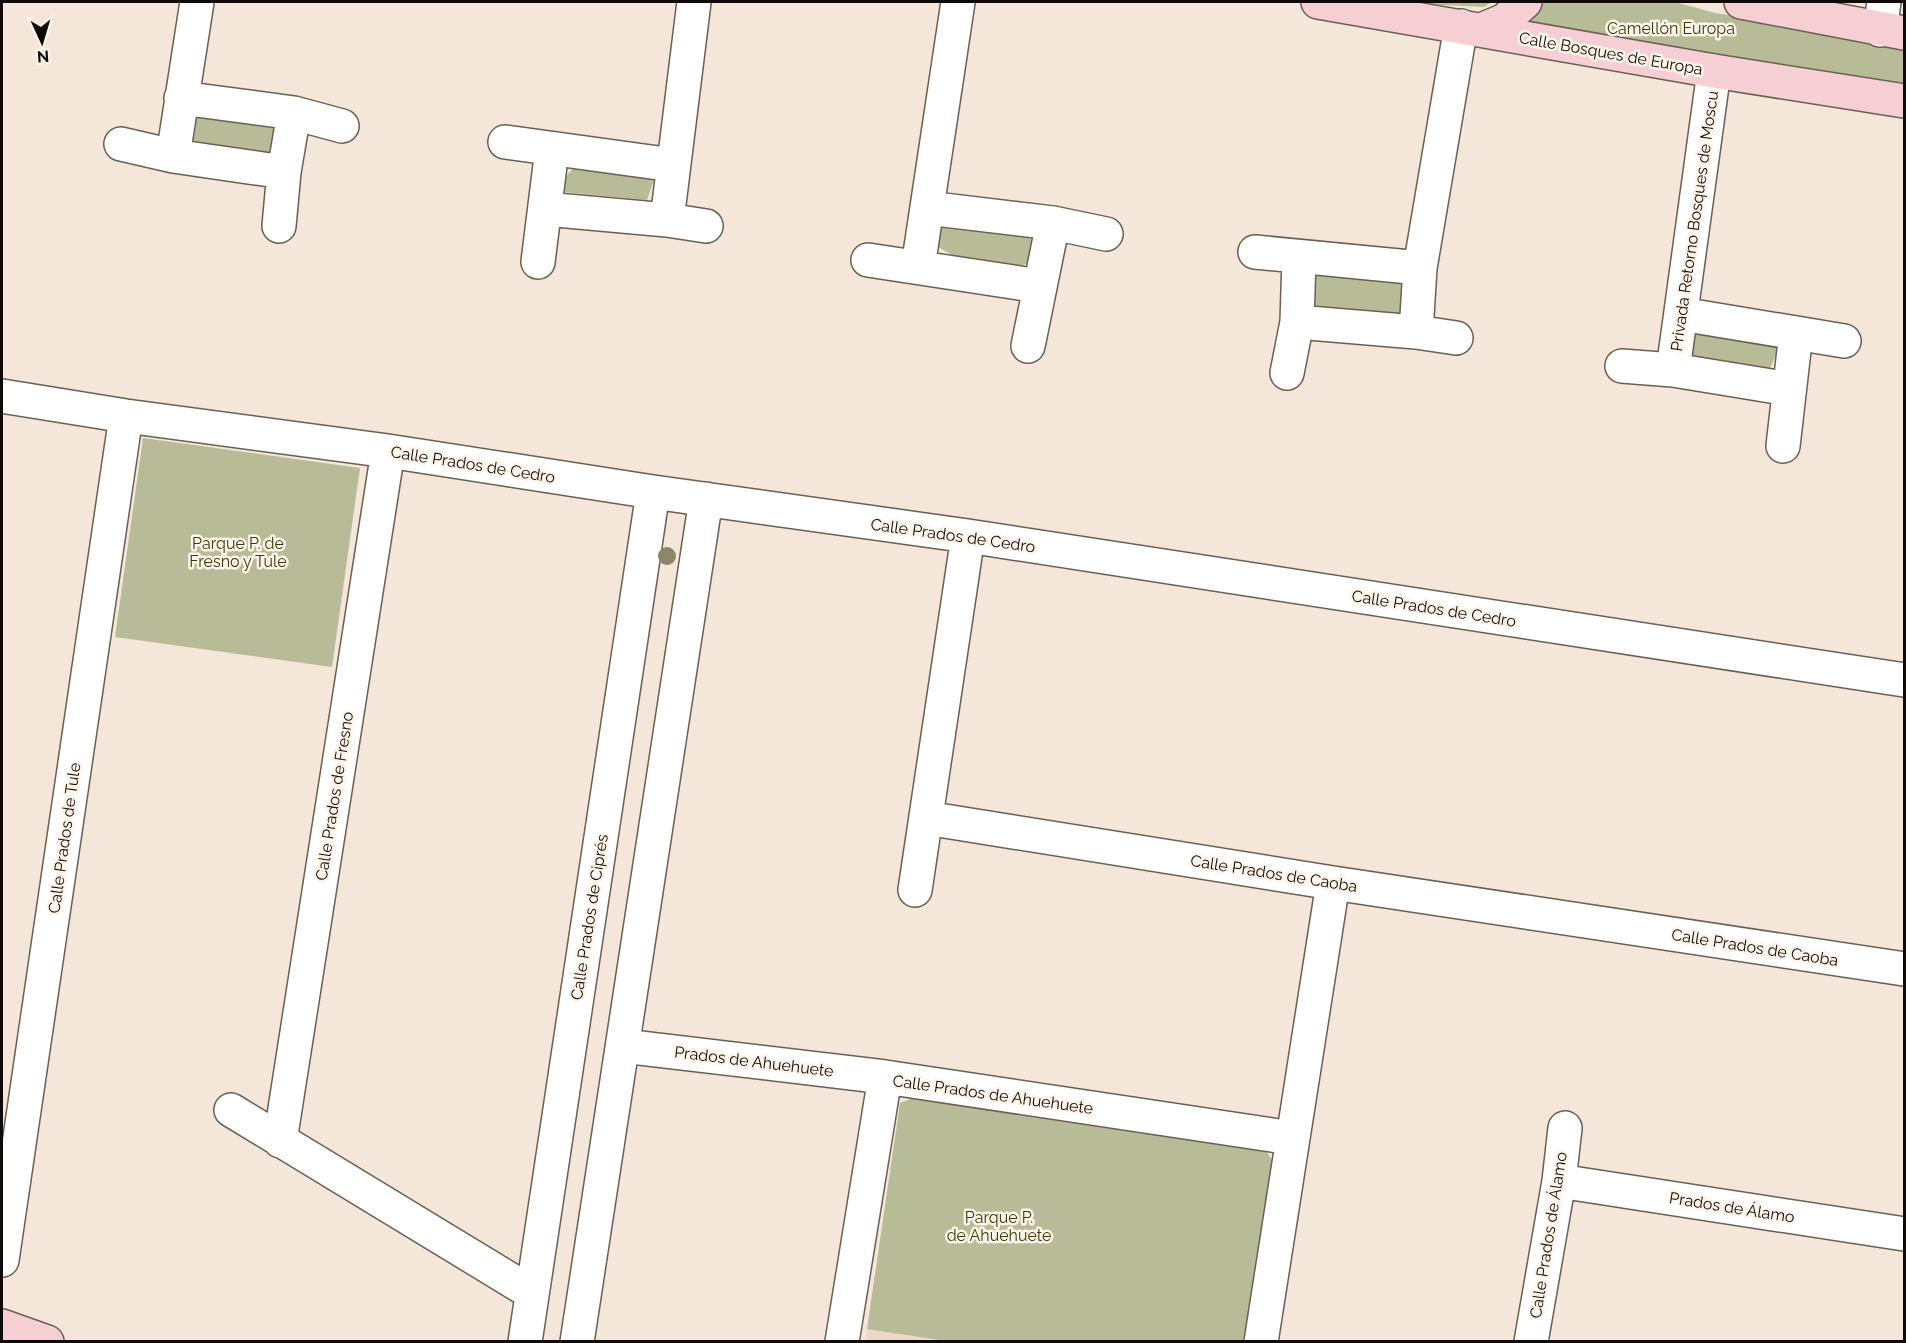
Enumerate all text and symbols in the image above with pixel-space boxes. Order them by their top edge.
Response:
north arrow [12,12,72,72]
park label: Camellón Europa [1607,19,1735,38]
street label: Calle Bosques de Europa [1518,28,1704,79]
text: N [36,47,50,66]
street label: Privada Retorno Bosques de Moscu [1667,90,1722,353]
street label: Calle Prados de Cedro [389,442,556,487]
street label: Calle Prados de Cedro [869,515,1036,556]
park label: Parque P. de Fresno y Tule [189,534,287,571]
street label: Calle Prados de Cedro [1350,586,1517,631]
street label: Calle Prados de Fresno [312,710,357,882]
street label: Calle Prados de Tule [45,761,84,915]
street label: Calle Prados de Ciprés [567,833,612,1001]
street label: Calle Prados de Caoba [1189,851,1359,896]
street label: Calle Prados de Caoba [1670,925,1840,970]
street label: Prados de Ahuehuete [673,1042,835,1081]
street label: Calle Prados de Ahuehuete [892,1071,1094,1118]
street label: Calle Prados de Álamo [1525,1150,1571,1320]
street label: Prados de Álamo [1668,1187,1796,1227]
park label: Parque P. de Ahuehuete [947,1208,1051,1245]

